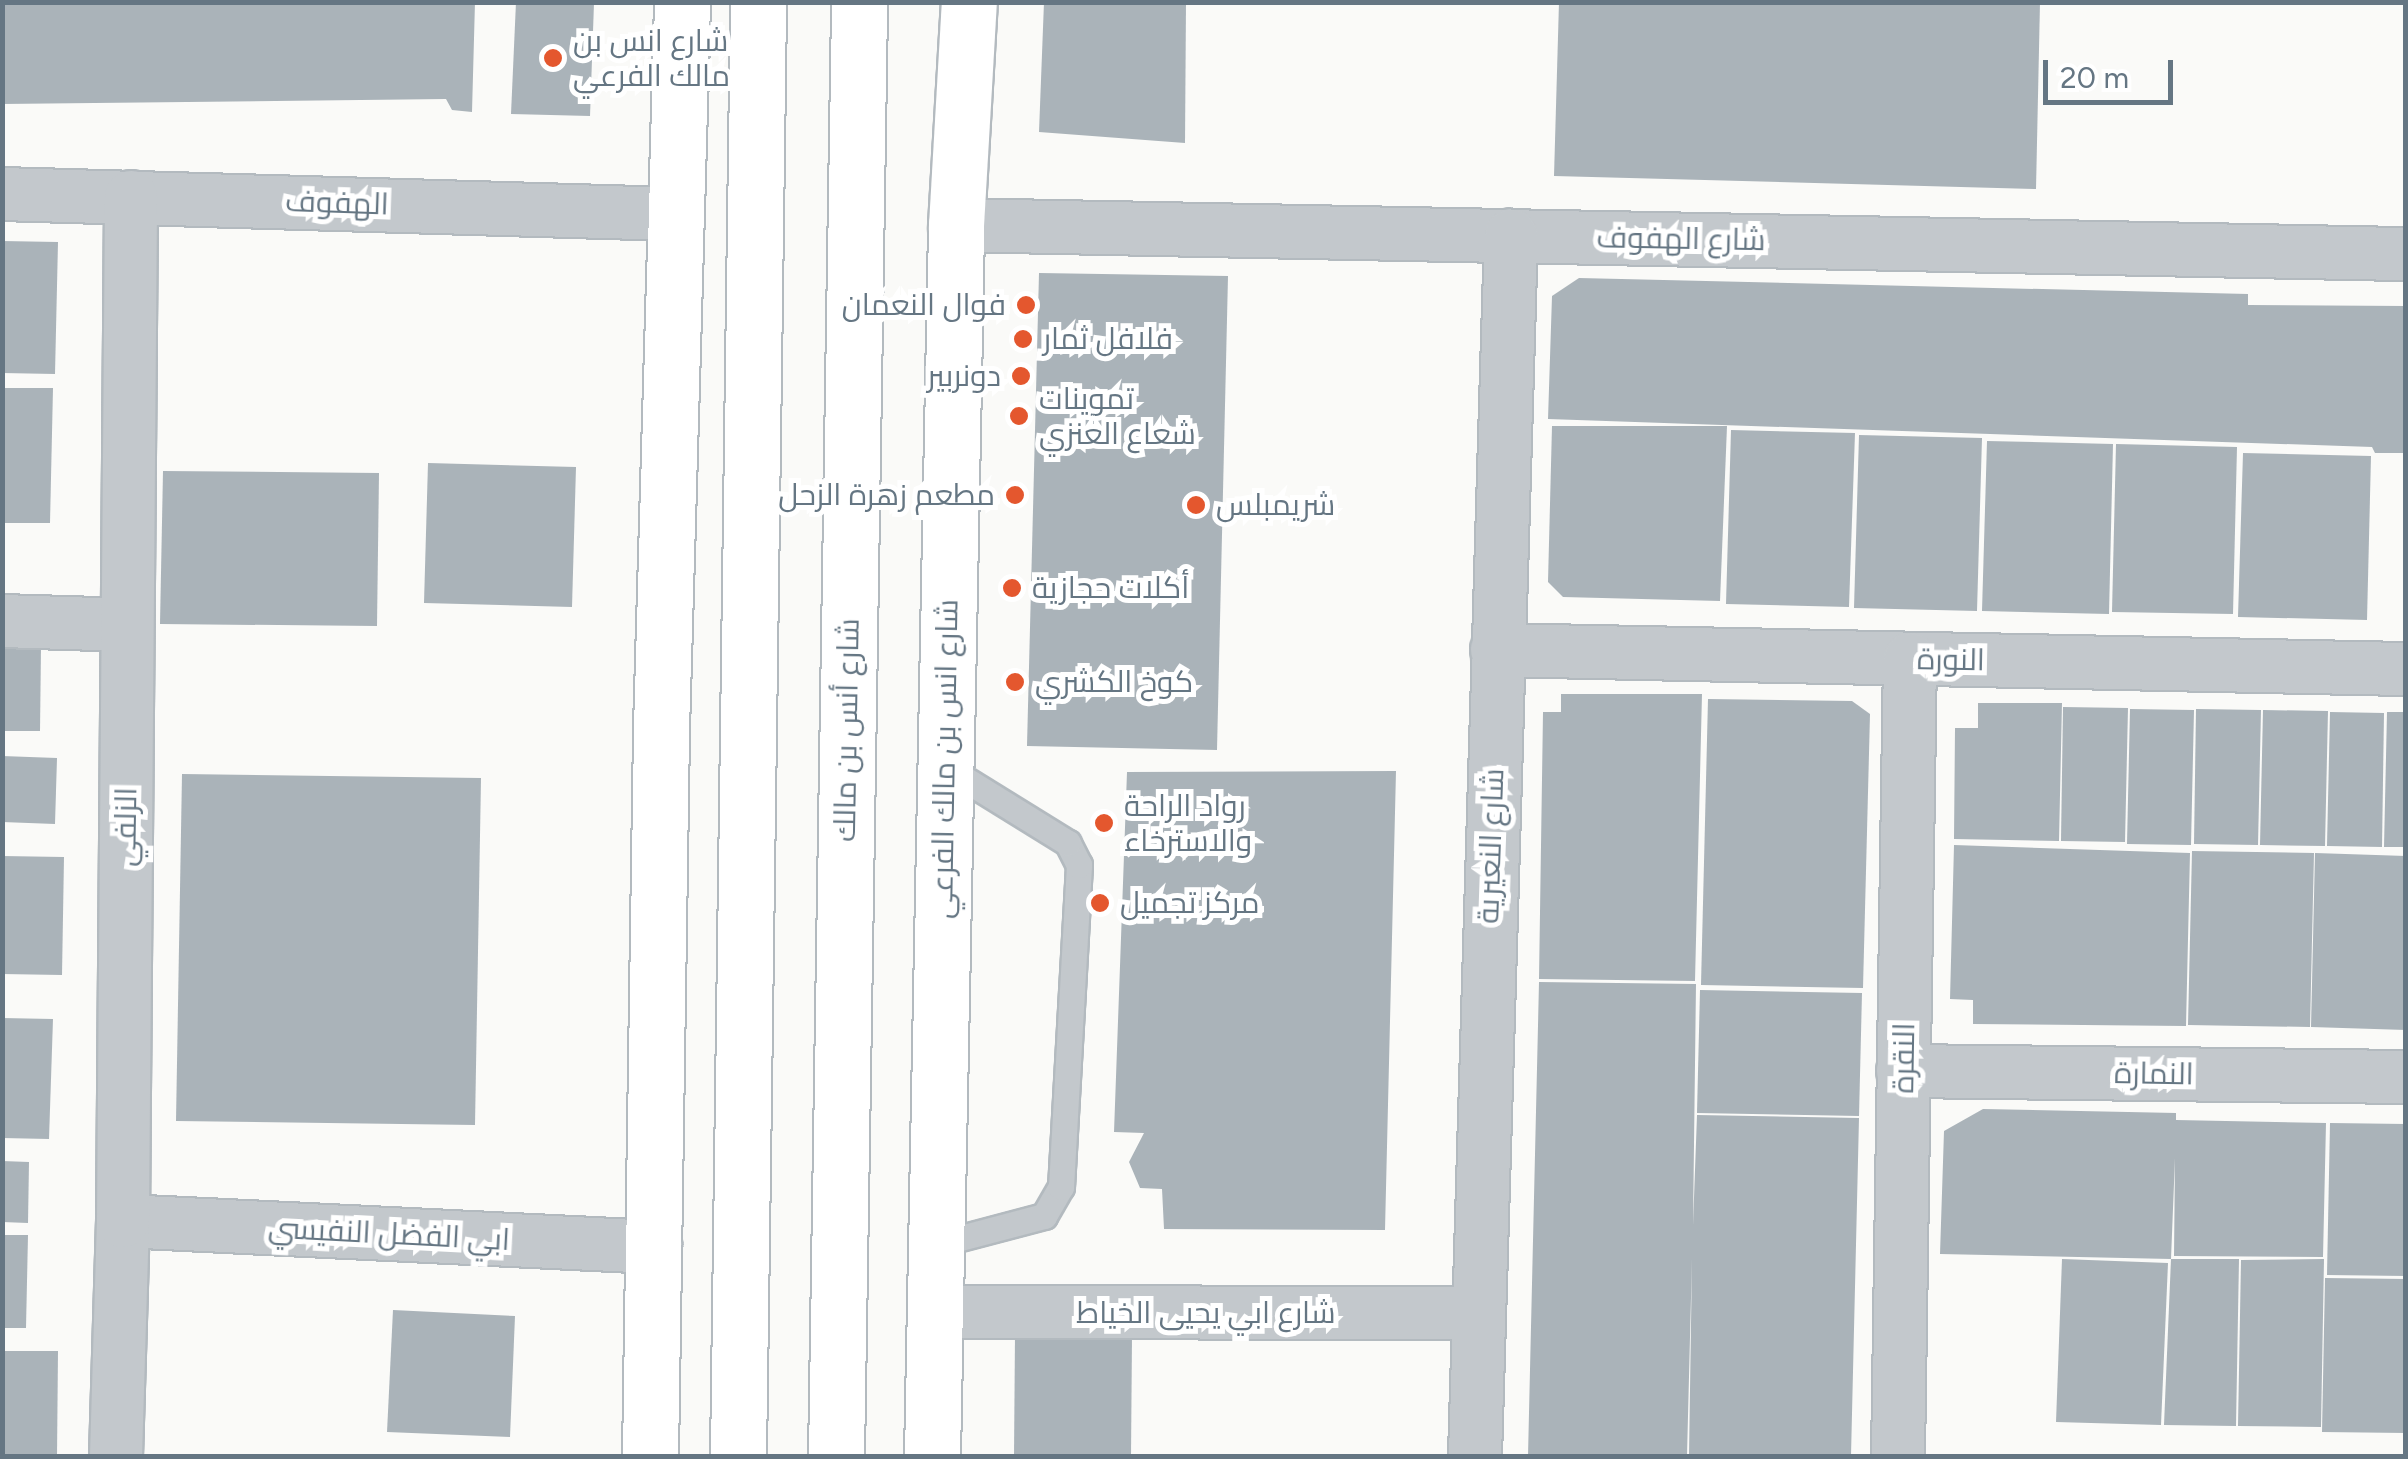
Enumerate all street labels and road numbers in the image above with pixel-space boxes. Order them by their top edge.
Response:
street label: الهفوف [285,183,389,223]
street label: شارع الهفوف [1596,220,1766,258]
street label: شارع انس بن مالك الفرعي [924,599,966,919]
street label: شارع أنس بن مالك [827,618,867,842]
street label: النورة [1917,641,1985,679]
street label: شارع النعيرية [1470,768,1512,924]
street label: الزلفي [107,787,145,867]
street label: النقرة [1885,1022,1923,1094]
street label: النمارة [2114,1055,2194,1093]
street label: ابي الفضل النفيسي [267,1210,511,1258]
street label: شارع ابي يحيى الخياط [1076,1295,1336,1331]

